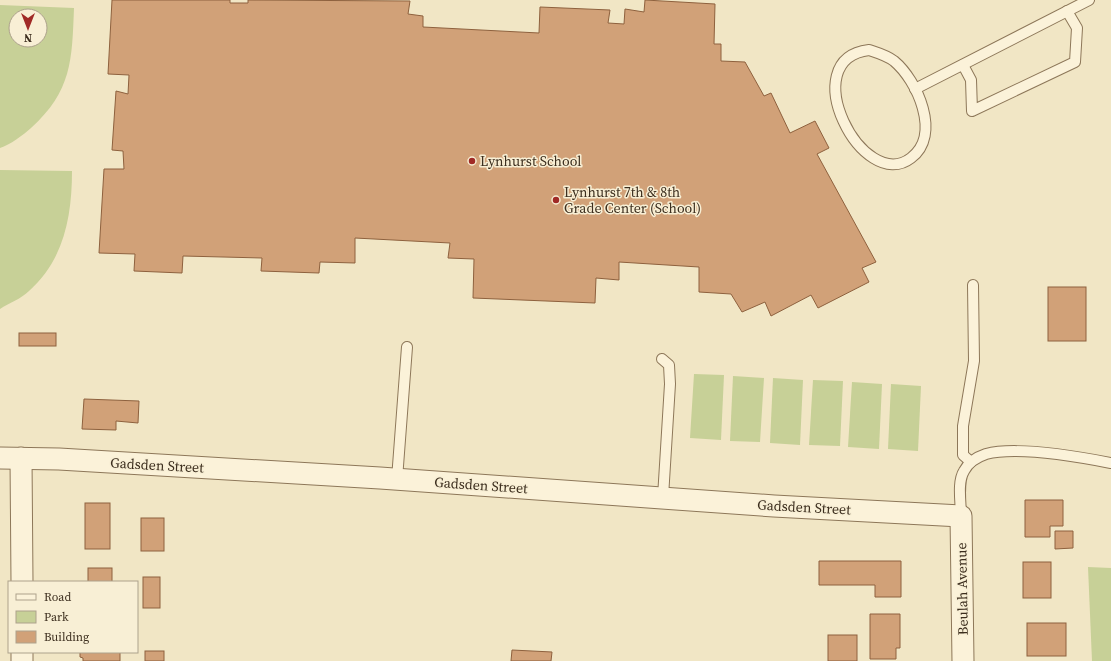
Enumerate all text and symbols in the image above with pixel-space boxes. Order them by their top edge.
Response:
north arrow [8,8,48,48]
text: N [24,30,32,45]
place label: Lynhurst School [480,151,581,171]
marker: Lynhurst School [467,156,477,166]
place label: Lynhurst 7th & 8th Grade Center (School) [564,182,701,218]
marker: Lynhurst 7th & 8th Grade Center (School) [551,195,561,205]
street label: Gadsden Street [110,453,205,477]
street label: Gadsden Street [434,472,529,498]
street label: Gadsden Street [757,495,852,519]
street label: Beulah Avenue [951,542,973,636]
legend [8,581,138,653]
text: Road [44,589,71,605]
text: Park [44,609,69,625]
text: Building [44,629,89,645]

